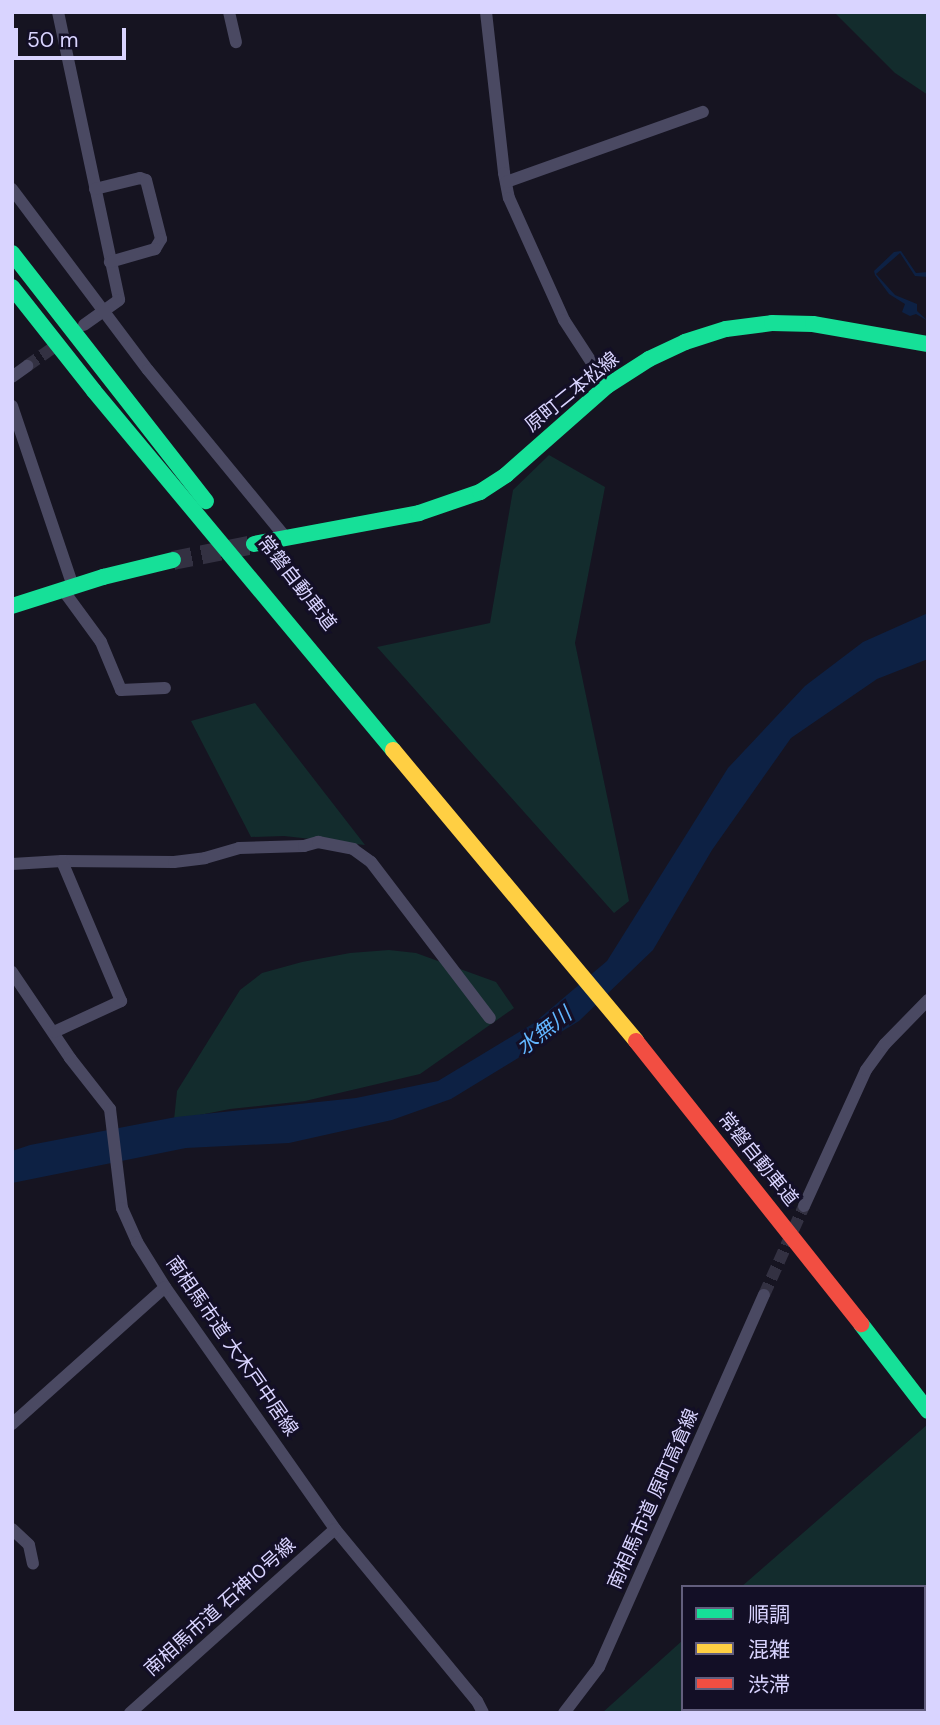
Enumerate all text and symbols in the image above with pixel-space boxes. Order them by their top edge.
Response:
scale bar [18,14,130,58]
text: 50 m [27,26,78,54]
street label: 原町二本松線 [521,347,623,437]
street label: 常磐自動車道 [253,531,341,635]
water label: 水無川 [511,1002,577,1060]
street label: 常磐自動車道 [713,1108,803,1210]
street label: 南相馬市道 大木戸中居線 [161,1252,303,1440]
street label: 南相馬市道 原町高倉線 [603,1405,703,1593]
street label: 南相馬市道 石神10号線 [140,1533,300,1681]
legend [681,1585,926,1711]
text: 順調 [748,1601,790,1629]
text: 混雑 [748,1636,790,1664]
text: 渋滞 [748,1671,790,1699]

